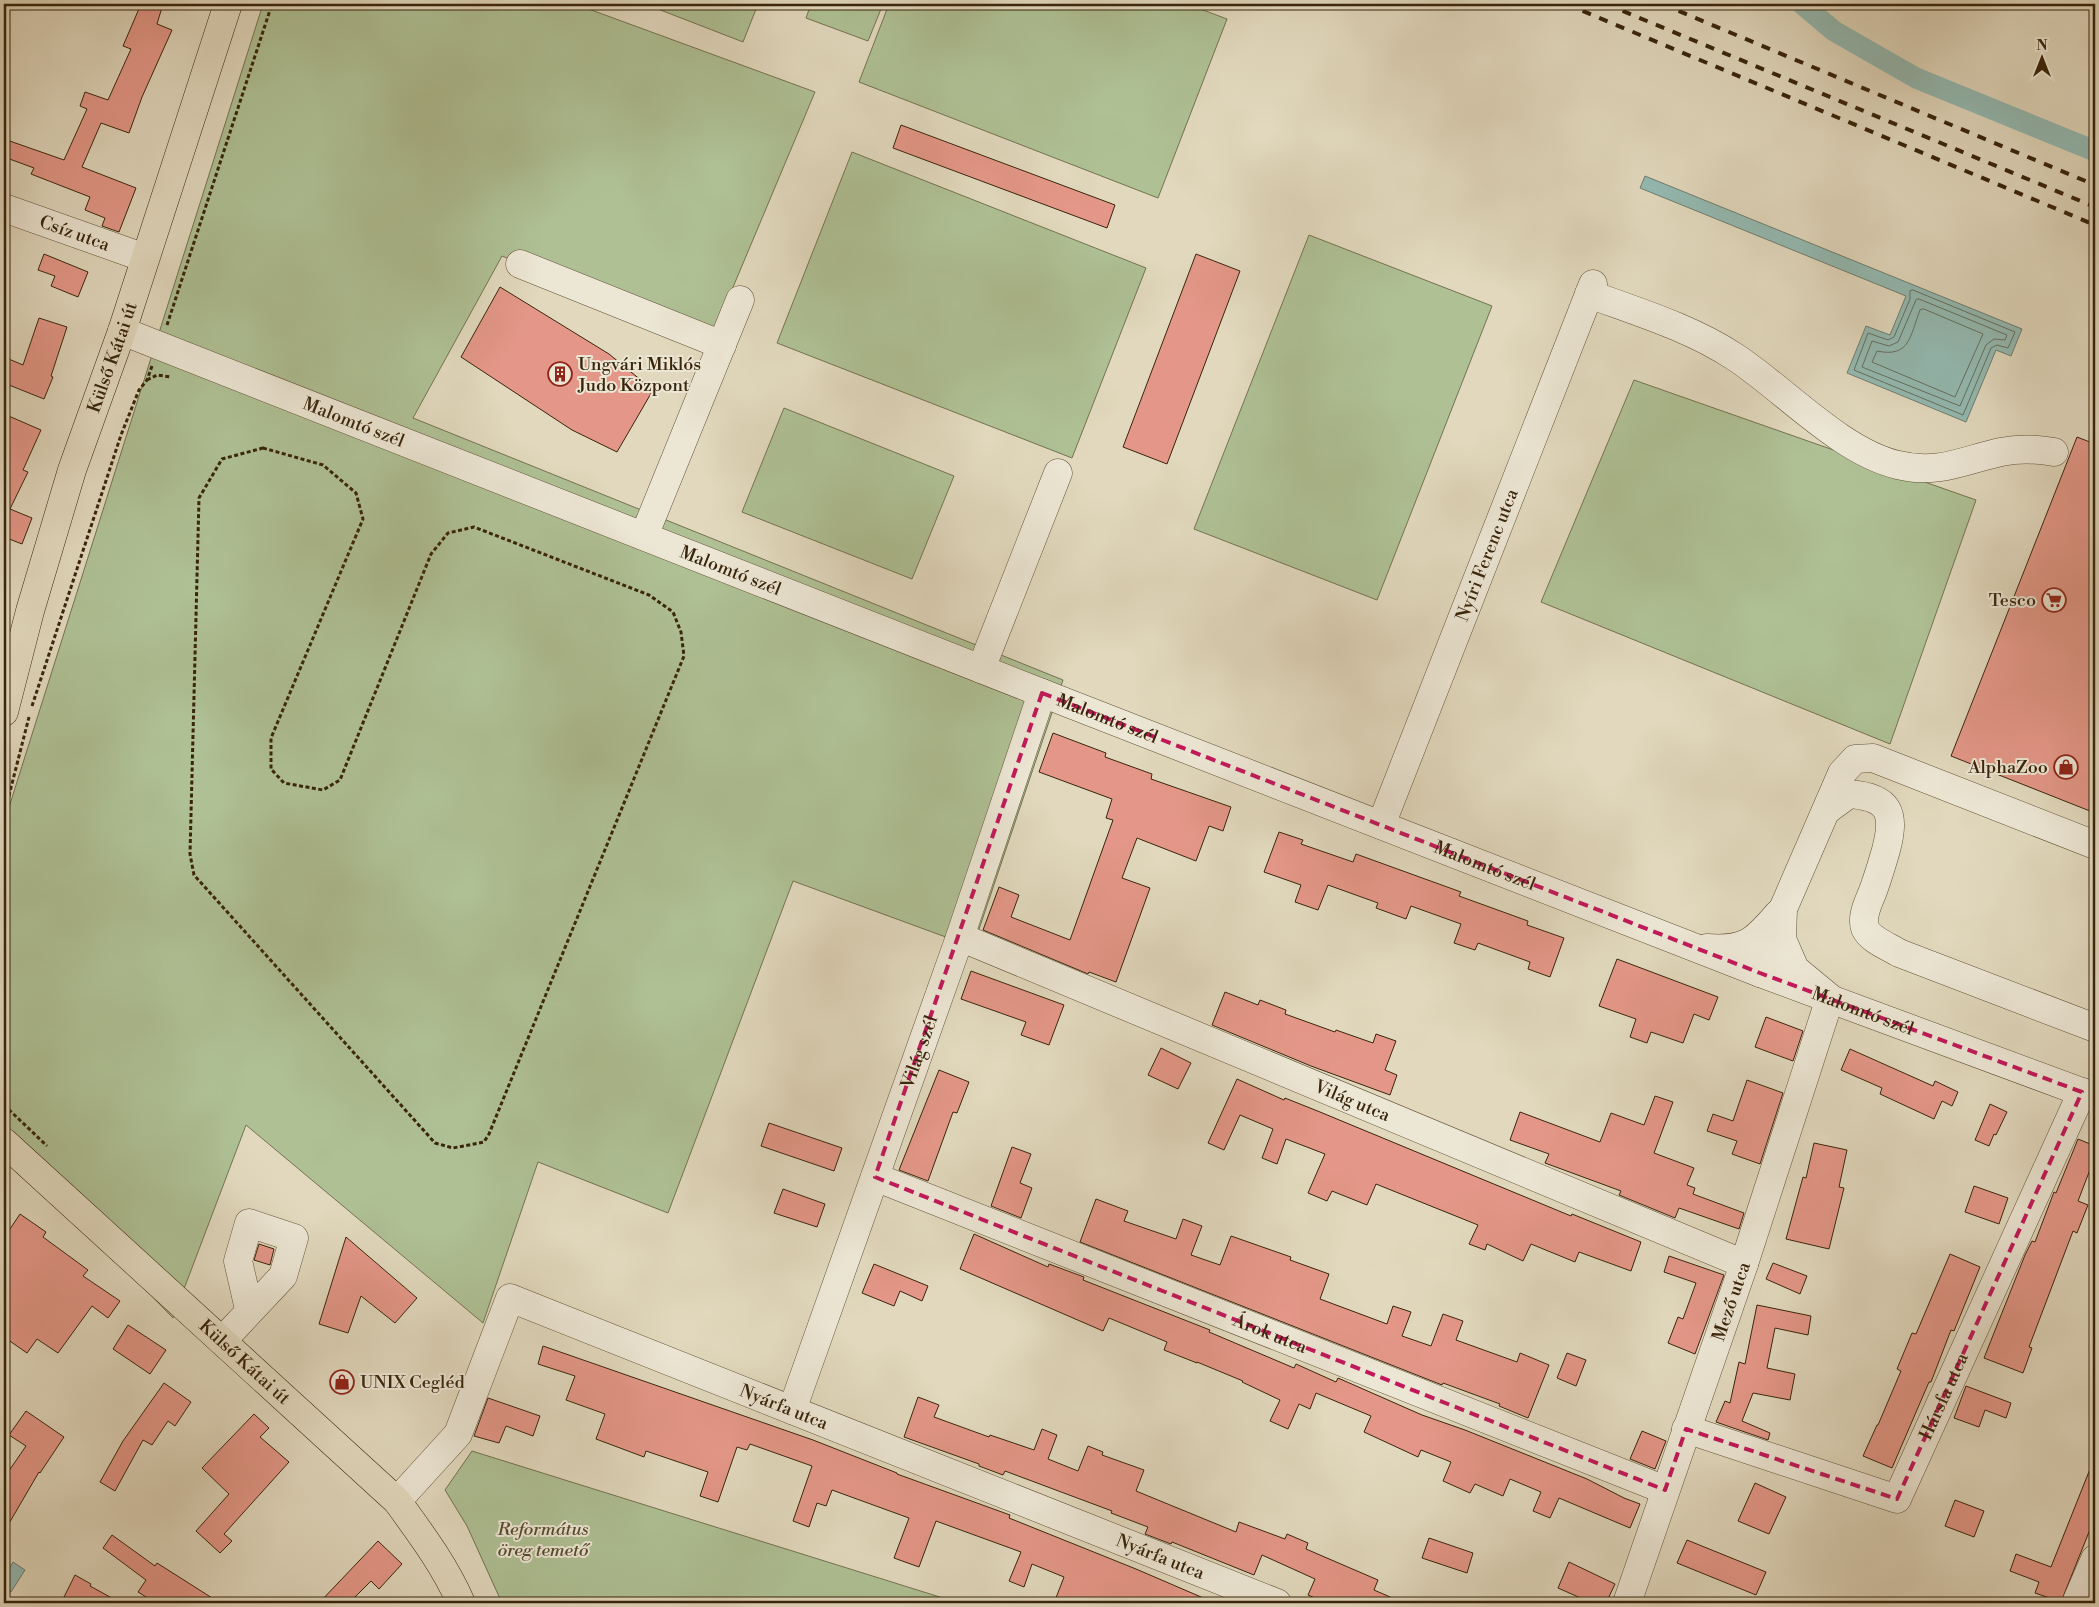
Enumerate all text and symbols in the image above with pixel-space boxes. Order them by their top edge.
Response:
north arrow [2016,32,2066,82]
text: N [2036,37,2048,55]
street label: Csíz utca [36,210,114,256]
street label: Külső Kátai út [82,299,142,416]
place label: Ungvári Miklós Judo Központ [577,353,701,397]
building icon: Ungvári Miklós Judo Központ [547,361,573,387]
street label: Malomtó szél [300,392,408,453]
street label: Nyíri Ferenc utca [1450,485,1523,625]
street label: Malomtó szél [676,540,785,601]
supermarket icon: Tesco [2041,587,2067,613]
place label: Tesco [1989,589,2036,612]
street label: Malomtó szél [1053,688,1162,749]
shop icon: AlphaZoo [2053,754,2079,780]
place label: AlphaZoo [1967,756,2048,779]
street label: Malomtó szél [1431,836,1540,896]
street label: Malomtó szél [1809,982,1918,1041]
street label: Világ szél [895,1012,943,1093]
street label: Világ utca [1310,1074,1394,1127]
street label: Mező utca [1707,1258,1756,1344]
street label: Árok utca [1229,1308,1311,1359]
street label: Külső Kátai út [194,1314,296,1410]
street label: Hársfa utca [1914,1348,1974,1444]
shop icon: UNIX Cegléd [329,1369,355,1395]
place label: UNIX Cegléd [360,1371,466,1394]
street label: Nyárfa utca [736,1379,832,1435]
park label: Református öreg temető [496,1518,591,1562]
street label: Nyárfa utca [1113,1529,1209,1585]

